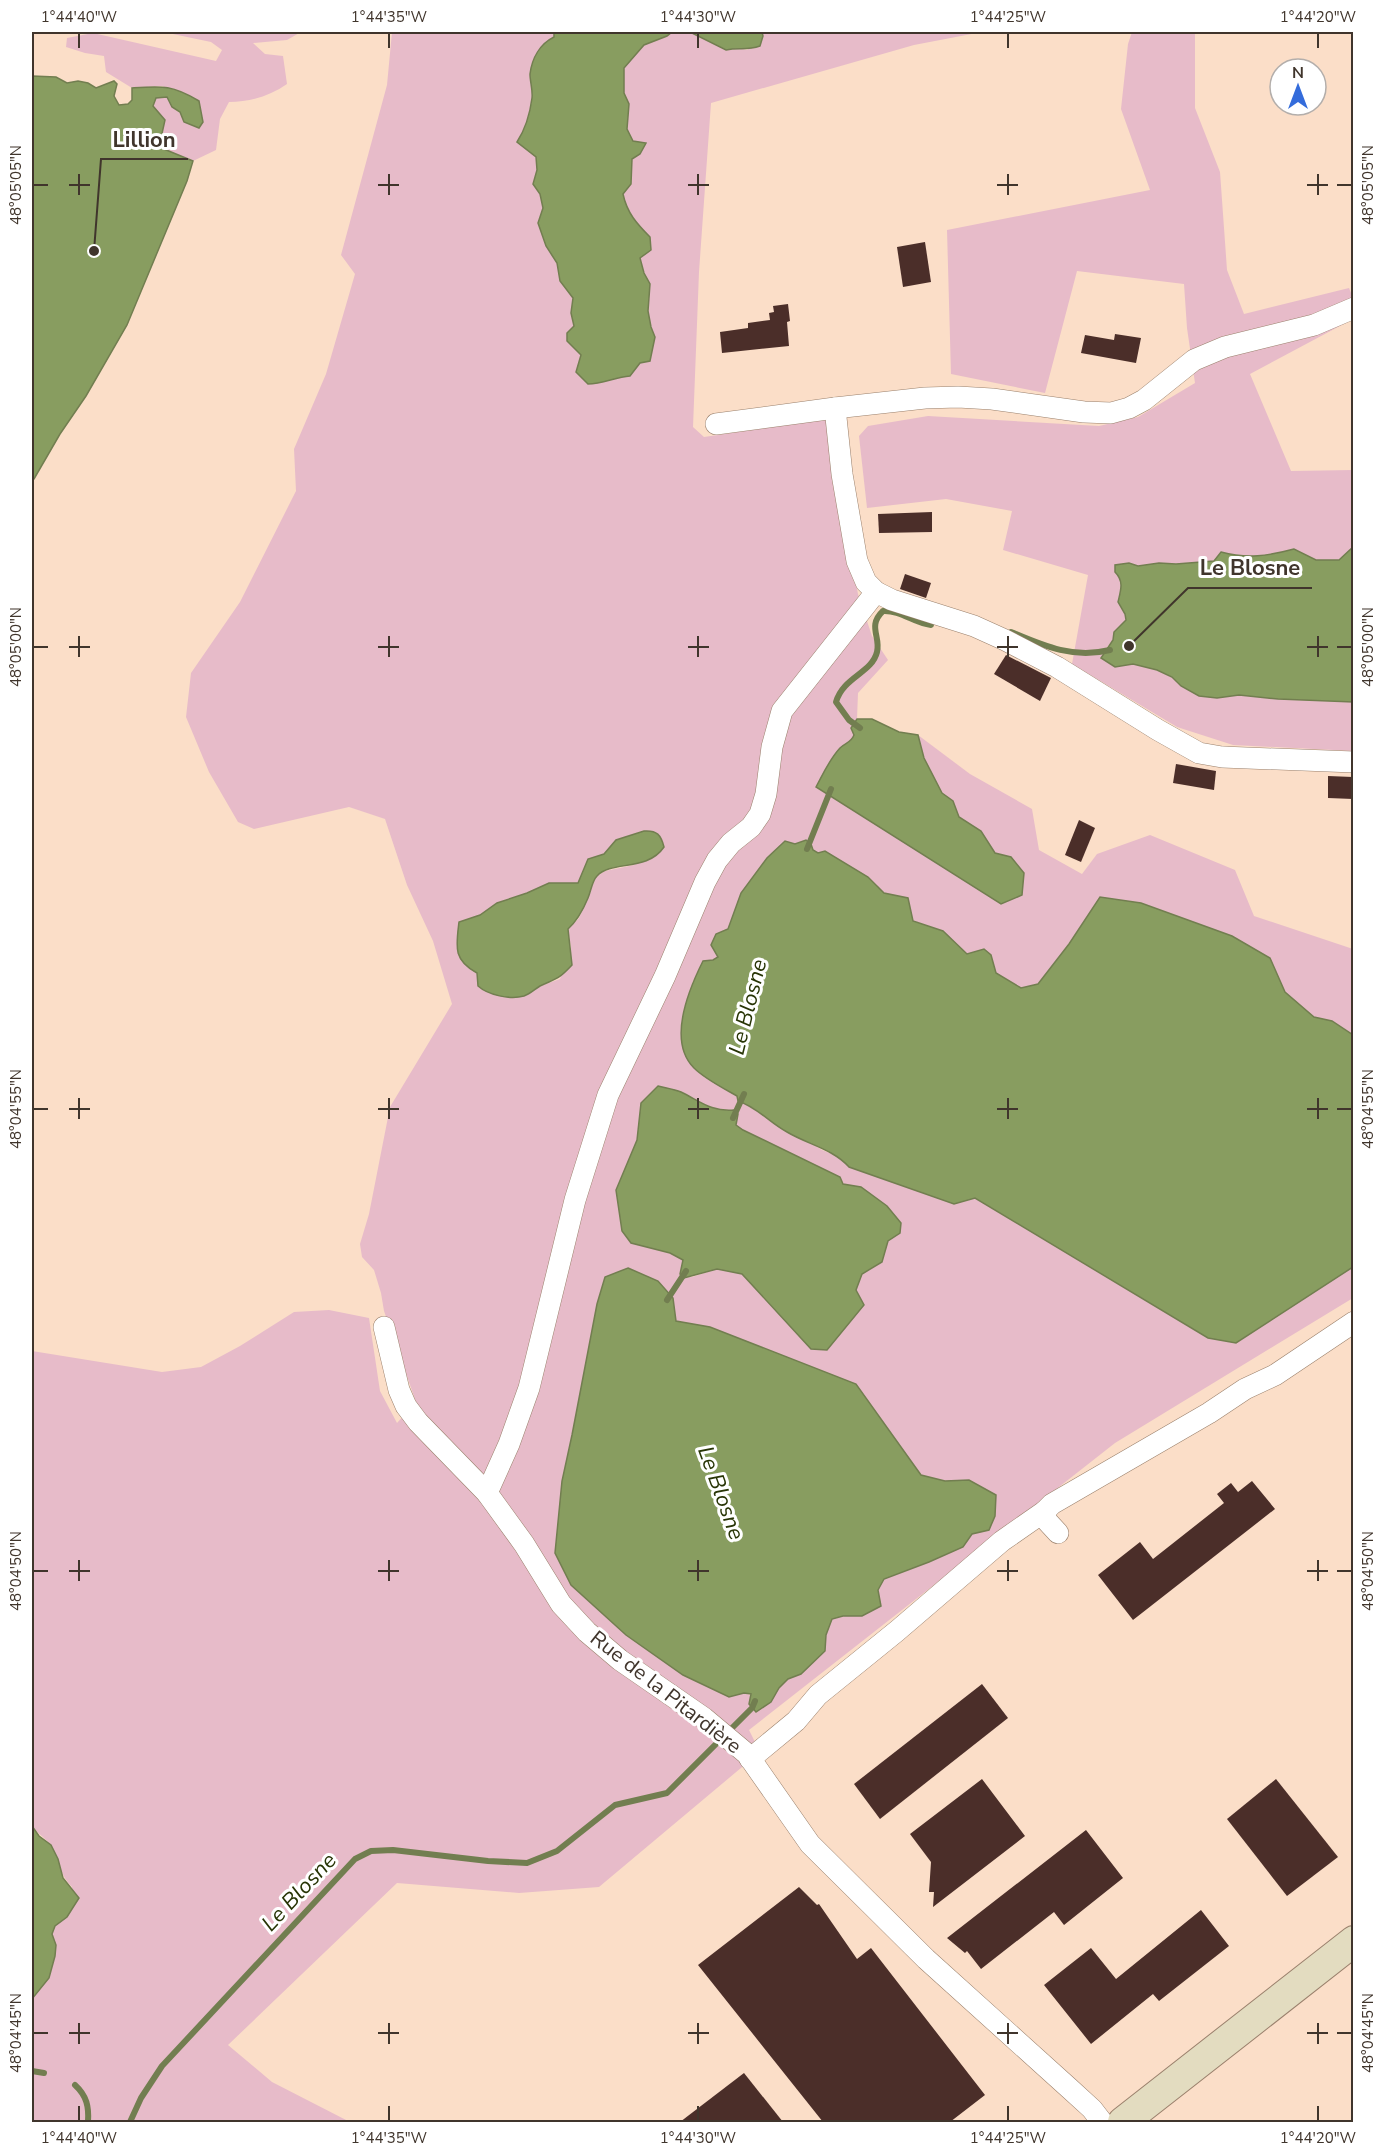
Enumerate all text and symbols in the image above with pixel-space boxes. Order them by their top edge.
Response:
text: 1°44'40"W [41,7,118,27]
text: 1°44'35"W [351,7,428,27]
text: 1°44'30"W [660,7,737,27]
text: 1°44'25"W [970,7,1047,27]
text: 1°44'20"W [1280,7,1357,27]
north arrow [1268,57,1328,117]
text: N [1292,62,1304,84]
callout: Lillion [101,119,188,159]
text: Lillion [112,125,176,155]
text: 48°05'05"N [6,145,26,225]
text: 48°05'05"N [1358,145,1378,225]
callout: Le Blosne [1188,548,1312,588]
text: Le Blosne [1200,553,1300,583]
text: 48°05'00"N [6,607,26,687]
text: 48°05'00"N [1358,607,1378,687]
water label: Le Blosne [722,956,774,1058]
text: 48°04'55"N [6,1069,26,1149]
text: 48°04'55"N [1358,1069,1378,1149]
water label: Le Blosne [690,1442,752,1544]
text: 48°04'50"N [6,1531,26,1611]
text: 48°04'50"N [1358,1531,1378,1611]
street label: Rue de la Pitardière [585,1624,747,1760]
water label: Le Blosne [255,1846,343,1938]
text: 48°04'45"N [6,1993,26,2073]
text: 48°04'45"N [1358,1993,1378,2073]
text: 1°44'40"W [41,2128,118,2148]
text: 1°44'35"W [351,2128,428,2148]
text: 1°44'30"W [660,2128,737,2148]
text: 1°44'25"W [970,2128,1047,2148]
text: 1°44'20"W [1280,2128,1357,2148]

